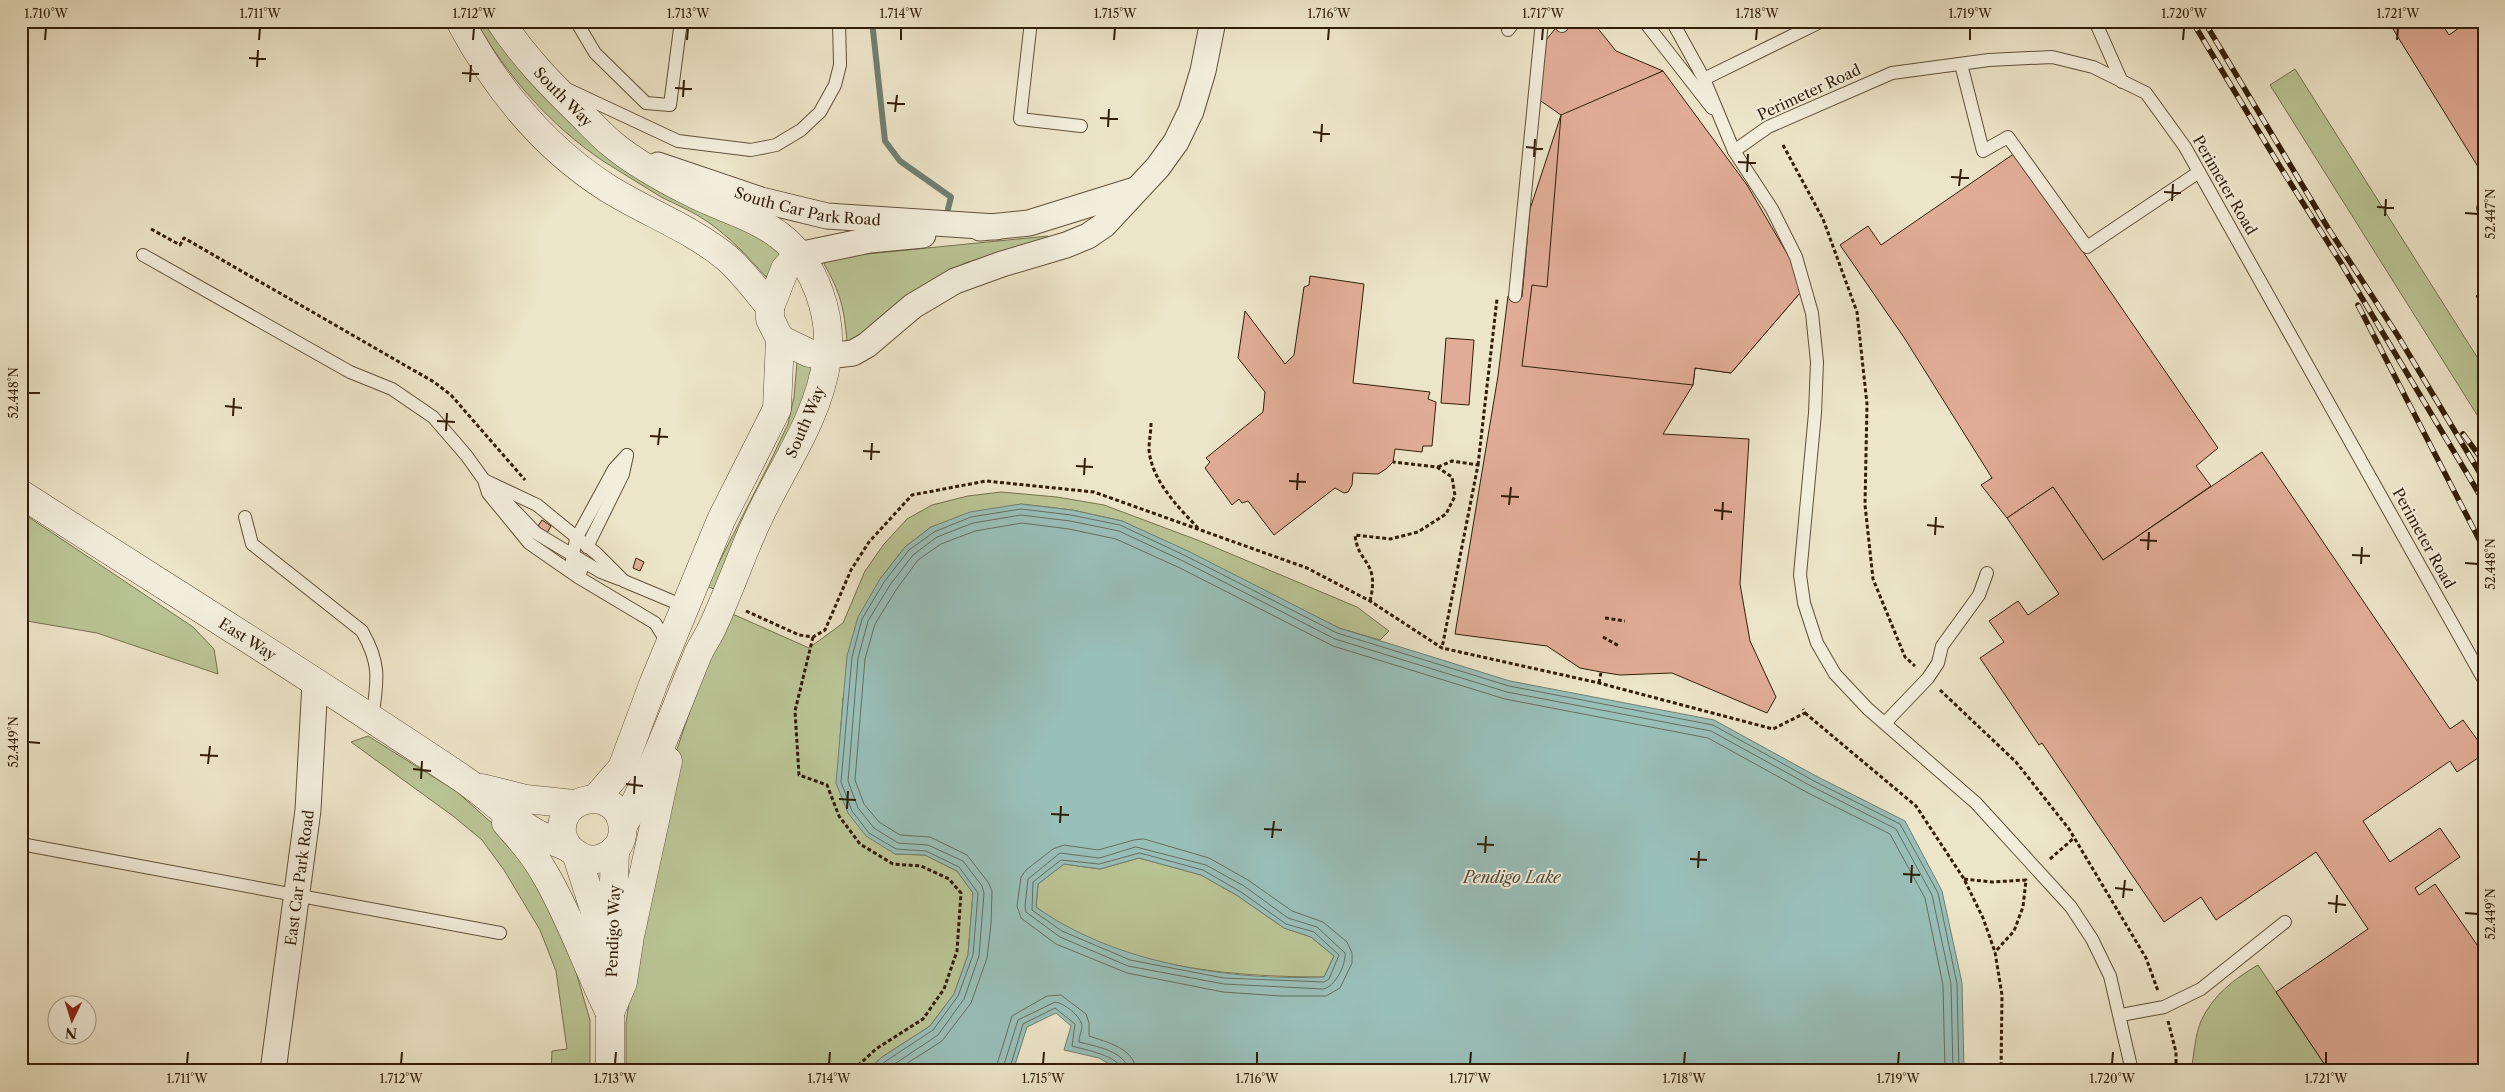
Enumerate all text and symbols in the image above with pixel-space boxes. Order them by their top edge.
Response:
text: 1.710°W [24,6,69,21]
text: 1.711°W [239,6,281,21]
text: 1.712°W [452,6,496,21]
text: 1.713°W [667,6,710,21]
text: 1.714°W [880,6,923,21]
text: 1.715°W [1094,6,1137,21]
text: 1.716°W [1308,6,1351,21]
text: 1.717°W [1522,6,1565,21]
text: 1.718°W [1735,6,1779,21]
text: 1.719°W [1948,6,1992,21]
text: 1.720°W [2161,6,2208,21]
text: 1.721°W [2377,6,2420,21]
street label: Perimeter Road [1754,60,1864,124]
street label: South Way [530,63,598,131]
street label: Perimeter Road [2189,132,2261,238]
street label: South Car Park Road [732,182,881,229]
text: 52.447°N [2483,189,2498,239]
text: 52.448°N [6,367,21,419]
street label: South Way [781,382,829,461]
street label: Perimeter Road [2389,484,2459,592]
text: 52.448°N [2483,538,2498,590]
street label: East Way [216,613,281,664]
text: 52.449°N [6,716,21,768]
street label: East Car Park Road [280,809,317,947]
water label: Pendigo Lake [1461,867,1562,887]
street label: Pendigo Way [602,884,623,978]
text: 52.449°N [2483,888,2498,940]
north arrow [48,994,98,1044]
text: N [64,1024,78,1042]
text: 1.711°W [166,1071,208,1086]
text: 1.712°W [379,1071,423,1086]
text: 1.713°W [594,1071,637,1086]
text: 1.714°W [808,1071,851,1086]
text: 1.715°W [1022,1071,1065,1086]
text: 1.716°W [1236,1071,1279,1086]
text: 1.717°W [1449,1071,1492,1086]
text: 1.718°W [1662,1071,1706,1086]
text: 1.719°W [1876,1071,1920,1086]
text: 1.720°W [2089,1071,2136,1086]
text: 1.721°W [2305,1071,2348,1086]

